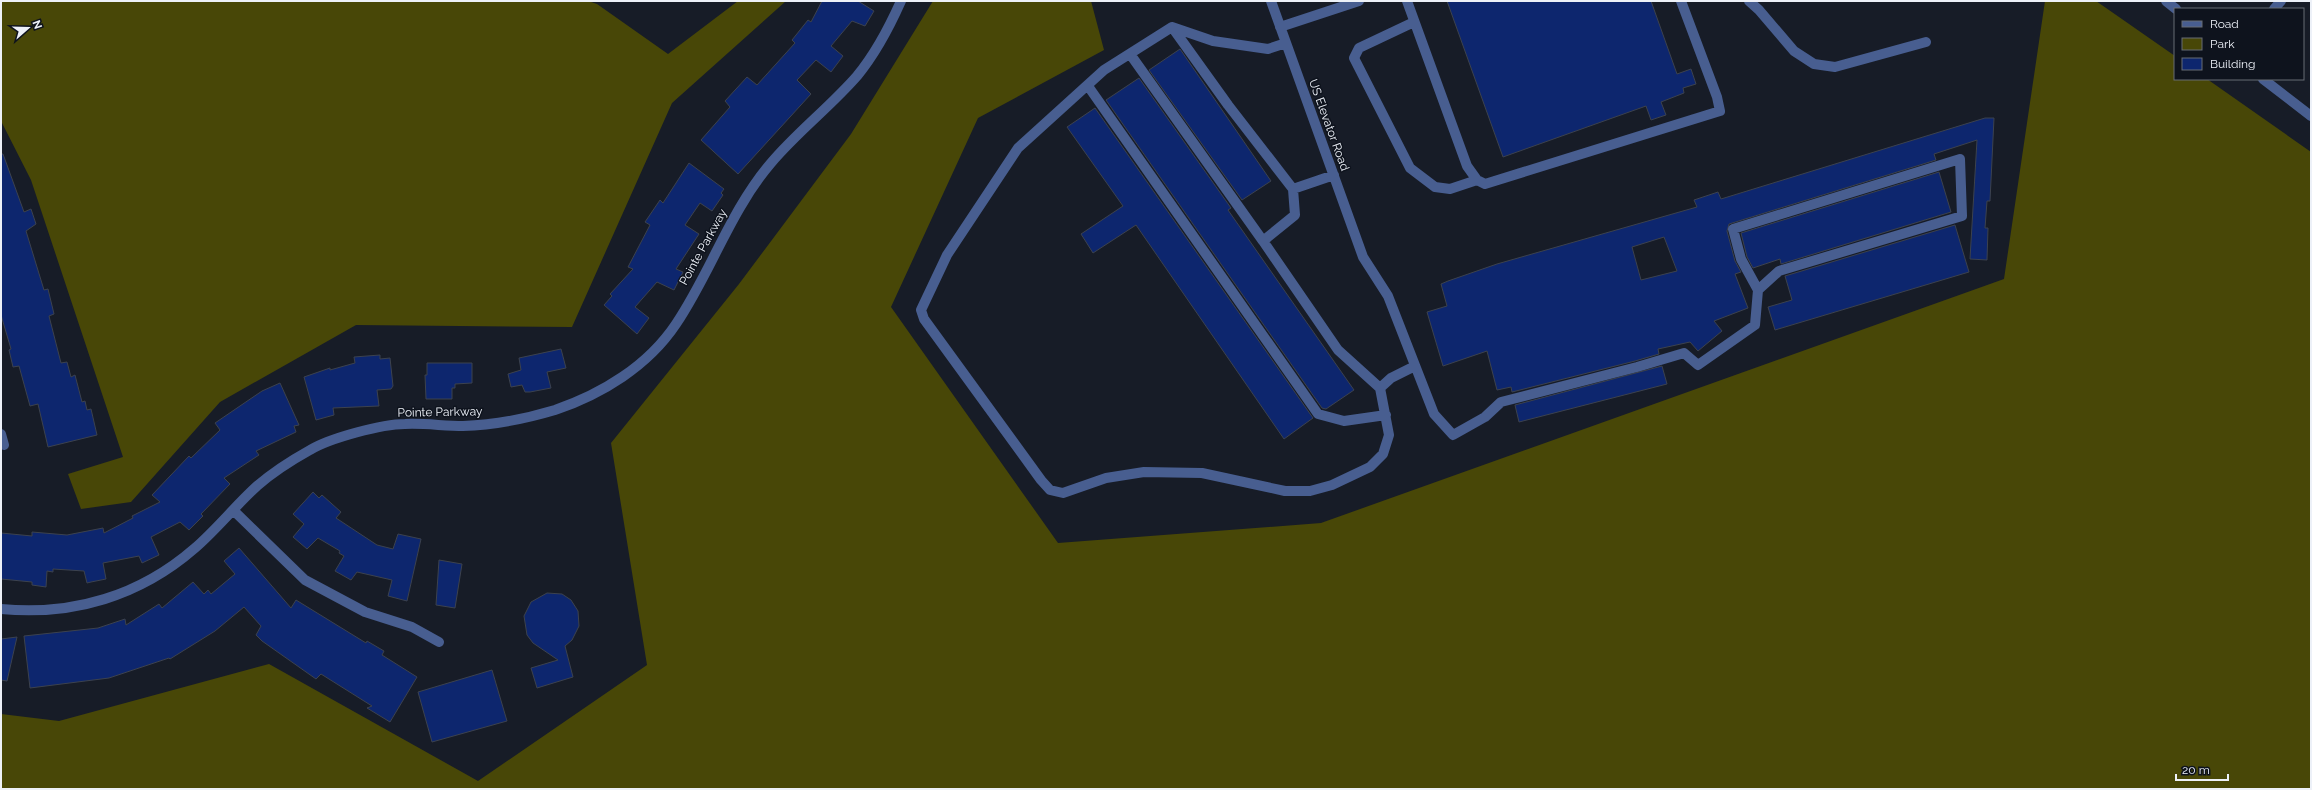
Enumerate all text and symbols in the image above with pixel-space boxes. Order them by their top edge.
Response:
north arrow [8,8,48,48]
legend [2174,8,2304,80]
text: Road [2210,17,2239,31]
text: N [29,19,44,31]
text: Park [2210,37,2235,51]
text: Building [2210,57,2256,71]
street label: US Elevator Road [1306,77,1352,173]
street label: Pointe Parkway [676,206,730,288]
street label: Pointe Parkway [397,404,483,420]
scale bar [2176,756,2228,782]
text: 20 m [2182,763,2210,777]

